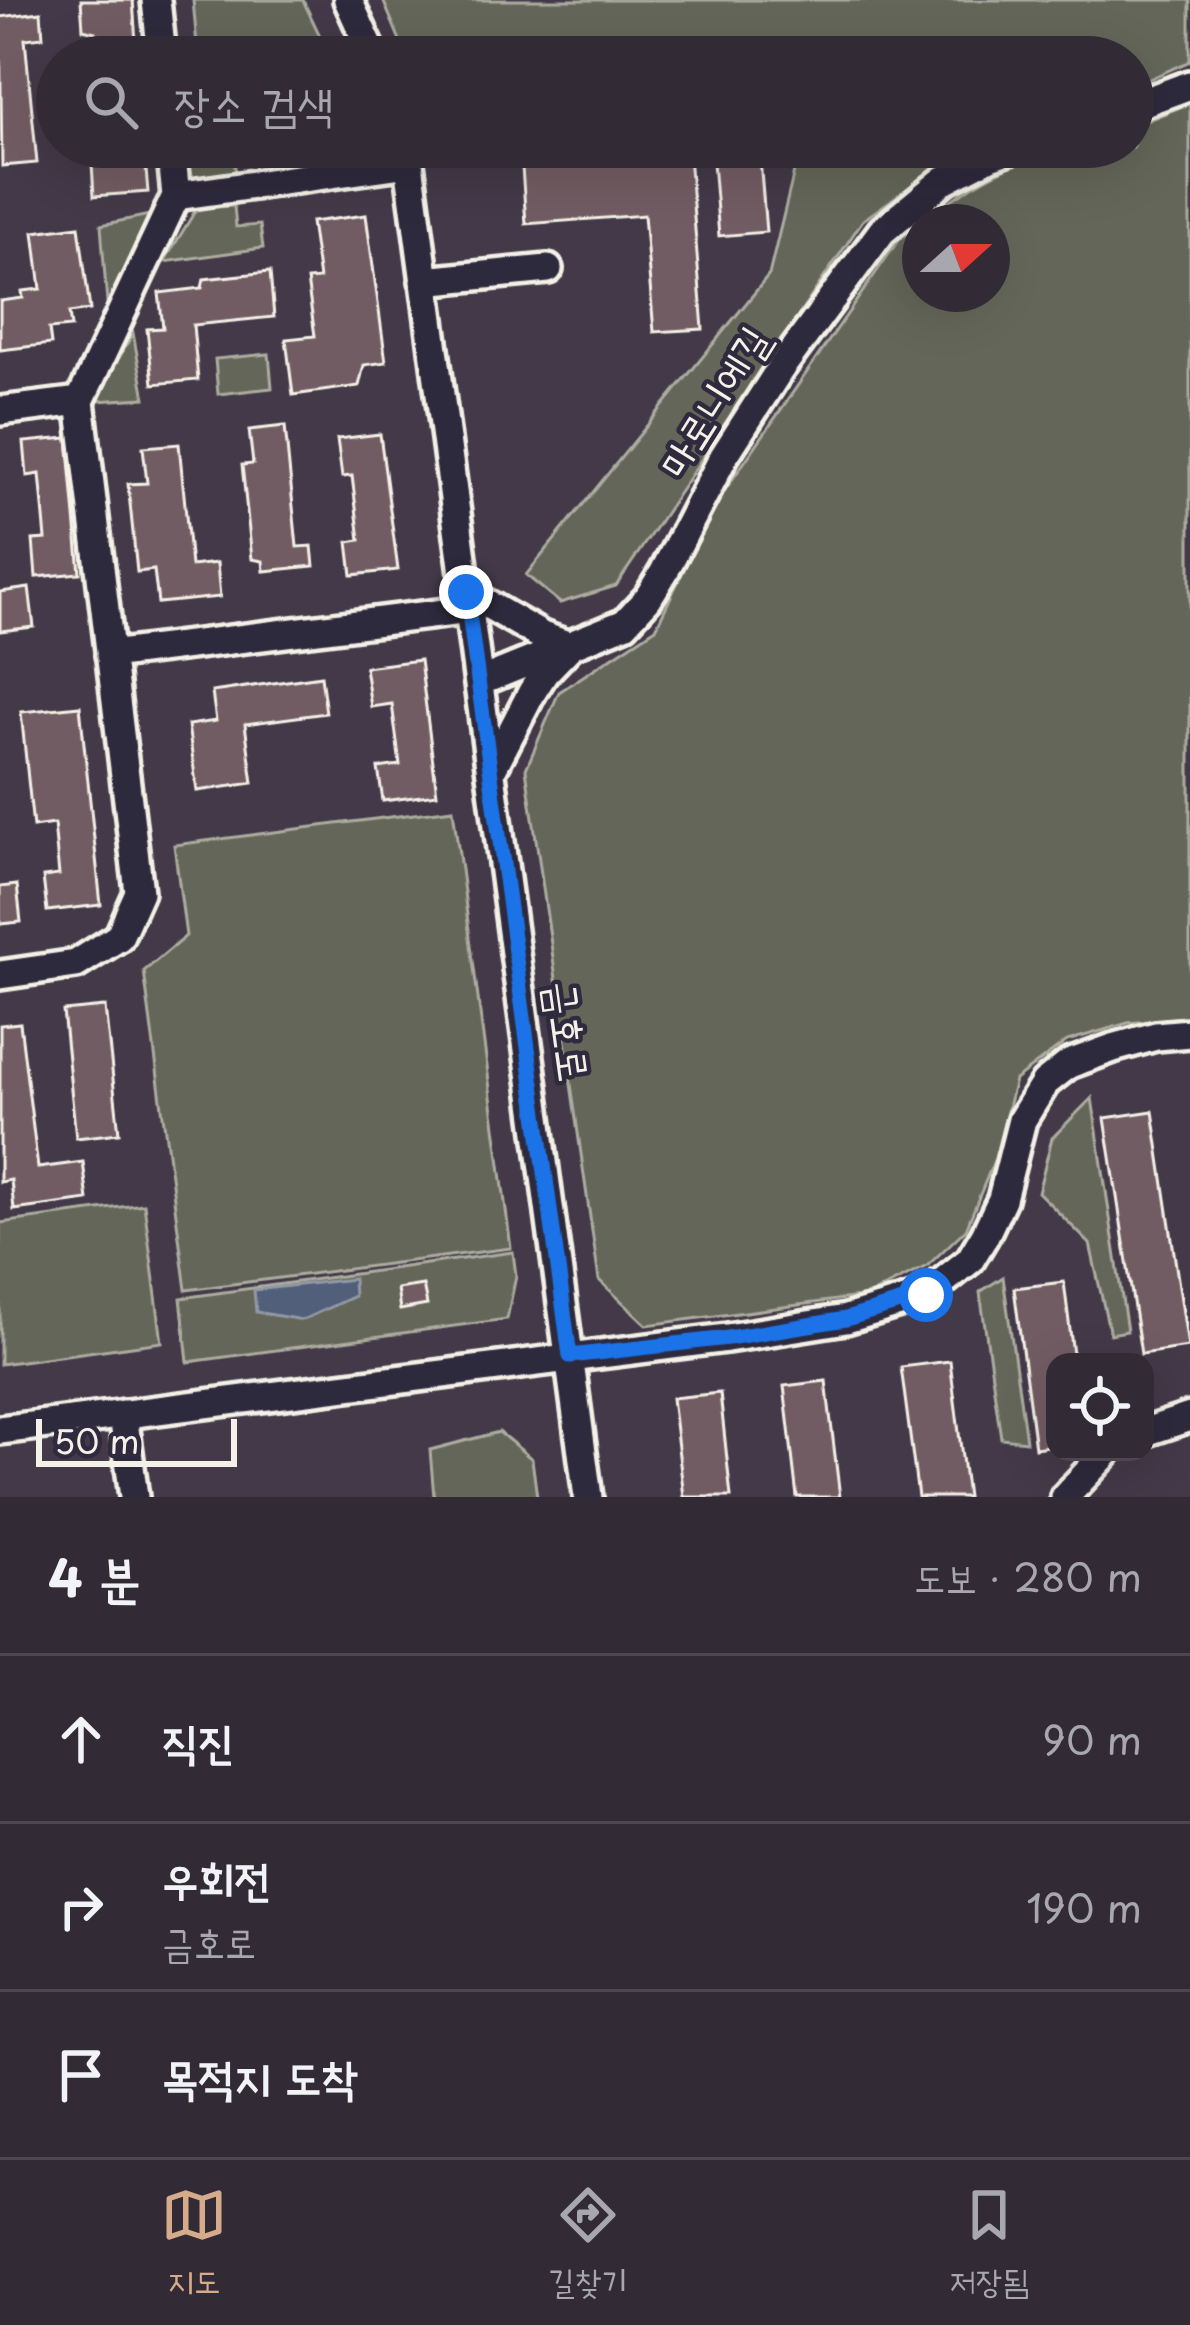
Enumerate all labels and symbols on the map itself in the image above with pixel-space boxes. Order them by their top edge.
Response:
north arrow [902,204,1010,312]
street label: 마로니에길 [640,312,783,489]
route end [439,565,493,619]
street label: 금호로 [532,976,609,1085]
route start [899,1268,953,1322]
scale bar [36,1413,237,1466]

